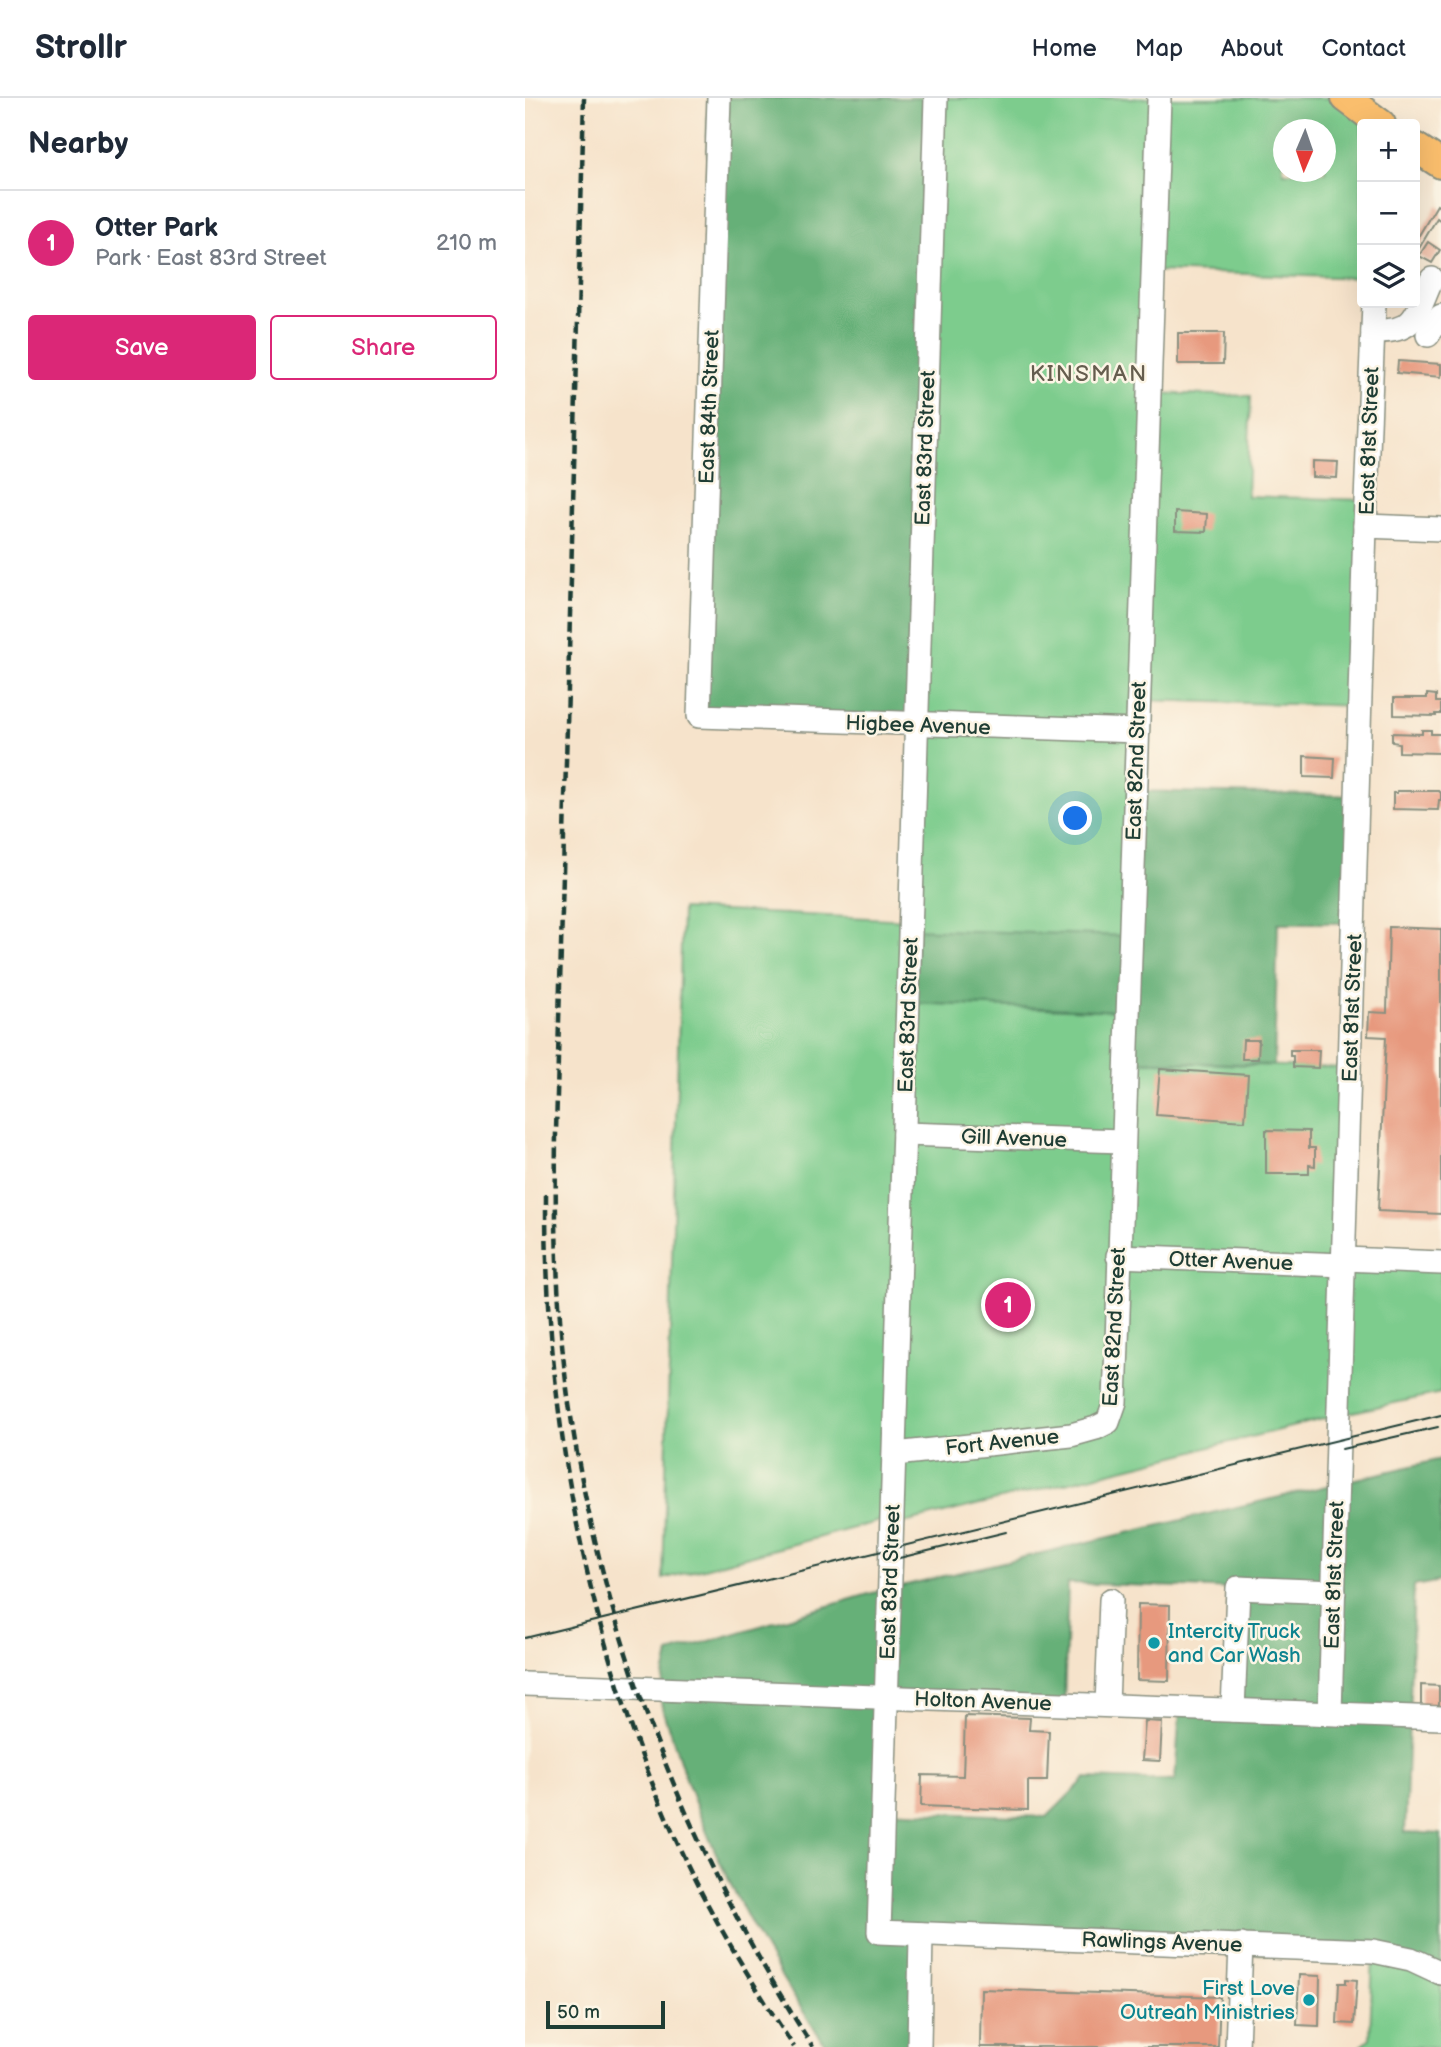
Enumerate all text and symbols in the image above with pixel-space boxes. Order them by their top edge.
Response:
text: Strollr [35,28,127,68]
text: Home [1032,34,1097,63]
text: Map [1135,34,1183,63]
text: About [1221,34,1283,63]
text: Contact [1321,34,1406,63]
north arrow [1273,119,1336,182]
map controls [1357,119,1420,308]
button: + [1357,119,1420,182]
text: Nearby [28,126,128,162]
button: − [1357,182,1420,245]
text: Otter Park [95,213,218,244]
text: 1 [46,229,56,257]
text: 210 m [436,229,497,257]
text: Park · East 83rd Street [95,244,326,272]
button: layers [1357,245,1420,308]
button: Save [28,315,256,380]
button: Share [270,315,497,380]
street label: East 84th Street [694,329,725,485]
district label: KINSMAN [1030,360,1148,388]
street label: East 81st Street [1354,366,1385,516]
street label: East 83rd Street [910,369,941,526]
street label: East 82nd Street [1121,680,1152,841]
street label: Higbee Avenue [845,710,991,741]
your location [1058,801,1092,835]
street label: East 81st Street [1337,933,1368,1083]
street label: East 83rd Street [893,936,924,1093]
street label: Gill Avenue [960,1124,1067,1153]
street label: East 82nd Street [1098,1246,1131,1407]
street label: Otter Avenue [1168,1247,1294,1276]
pin: 1 [985,1279,1031,1331]
street label: Fort Avenue [944,1424,1060,1461]
street label: East 81st Street [1319,1500,1350,1650]
street label: East 83rd Street [875,1503,906,1660]
place label: Intercity Truck and Car Wash [1168,1619,1301,1668]
marker: Intercity Truck and Car Wash [1146,1635,1162,1651]
street label: Holton Avenue [914,1687,1052,1716]
street label: Rawlings Avenue [1081,1927,1243,1958]
place label: First Love Outreah Ministries [1120,1976,1295,2025]
marker: First Love Outreah Ministries [1301,1992,1317,2008]
scale bar [546,1998,665,2030]
text: 50 m [557,2001,600,2024]

